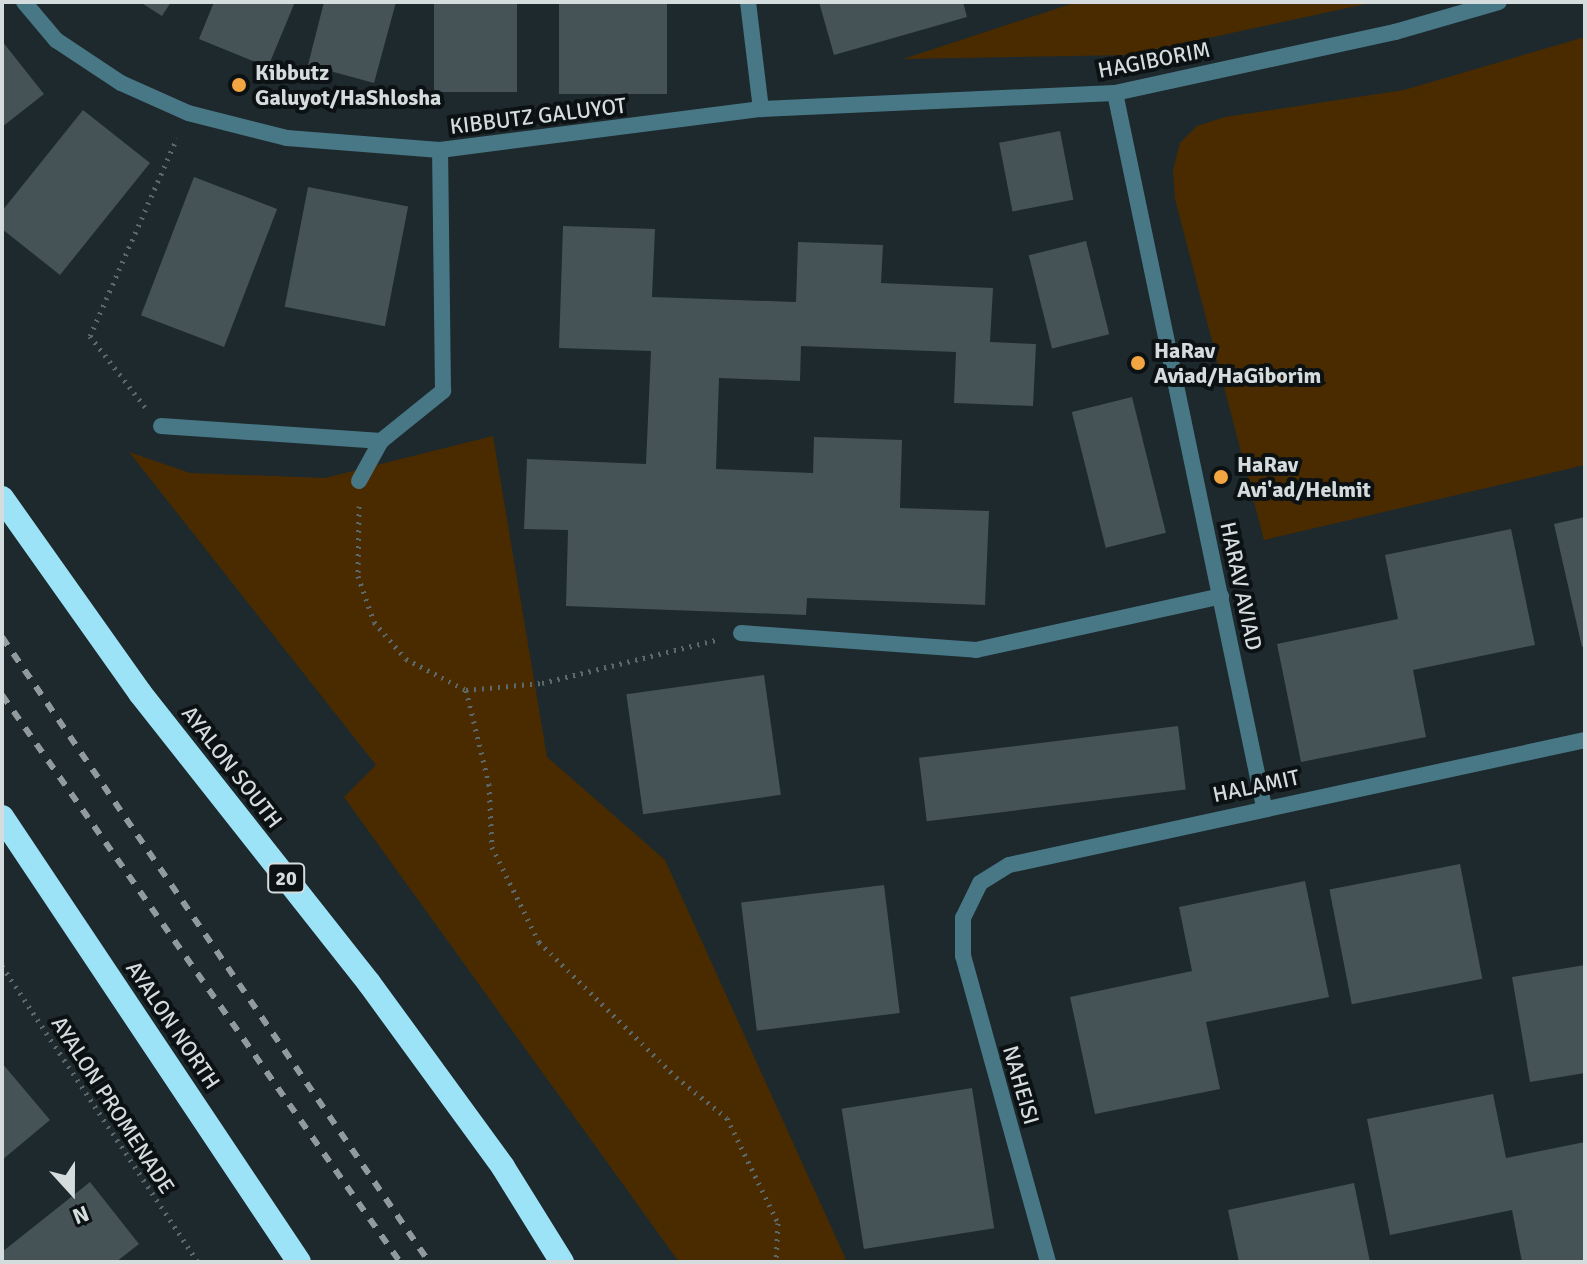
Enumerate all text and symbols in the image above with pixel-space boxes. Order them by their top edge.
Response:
street label: HAGIBORIM [1096,36,1212,84]
place label: Kibbutz Galuyot/HaShlosha [255,59,441,110]
marker: Kibbutz Galuyot/HaShlosha [230,76,248,94]
street label: KIBBUTZ GALUYOT [448,92,628,140]
place label: HaRav Aviad/HaGiborim [1154,337,1321,388]
marker: HaRav Aviad/HaGiborim [1129,354,1147,372]
place label: HaRav Avi'ad/Helmit [1237,451,1371,502]
marker: HaRav Avi'ad/Helmit [1212,468,1230,486]
street label: HARAV AVIAD [1215,519,1267,653]
street label: AYALON SOUTH [176,701,288,833]
street label: HALAMIT [1210,764,1302,808]
road number: 20 [266,862,306,894]
street label: AYALON NORTH [120,956,226,1094]
street label: AYALON PROMENADE [46,1011,180,1199]
street label: NAHEISI [997,1043,1045,1127]
north arrow [32,1152,112,1232]
text: N [69,1200,93,1230]

